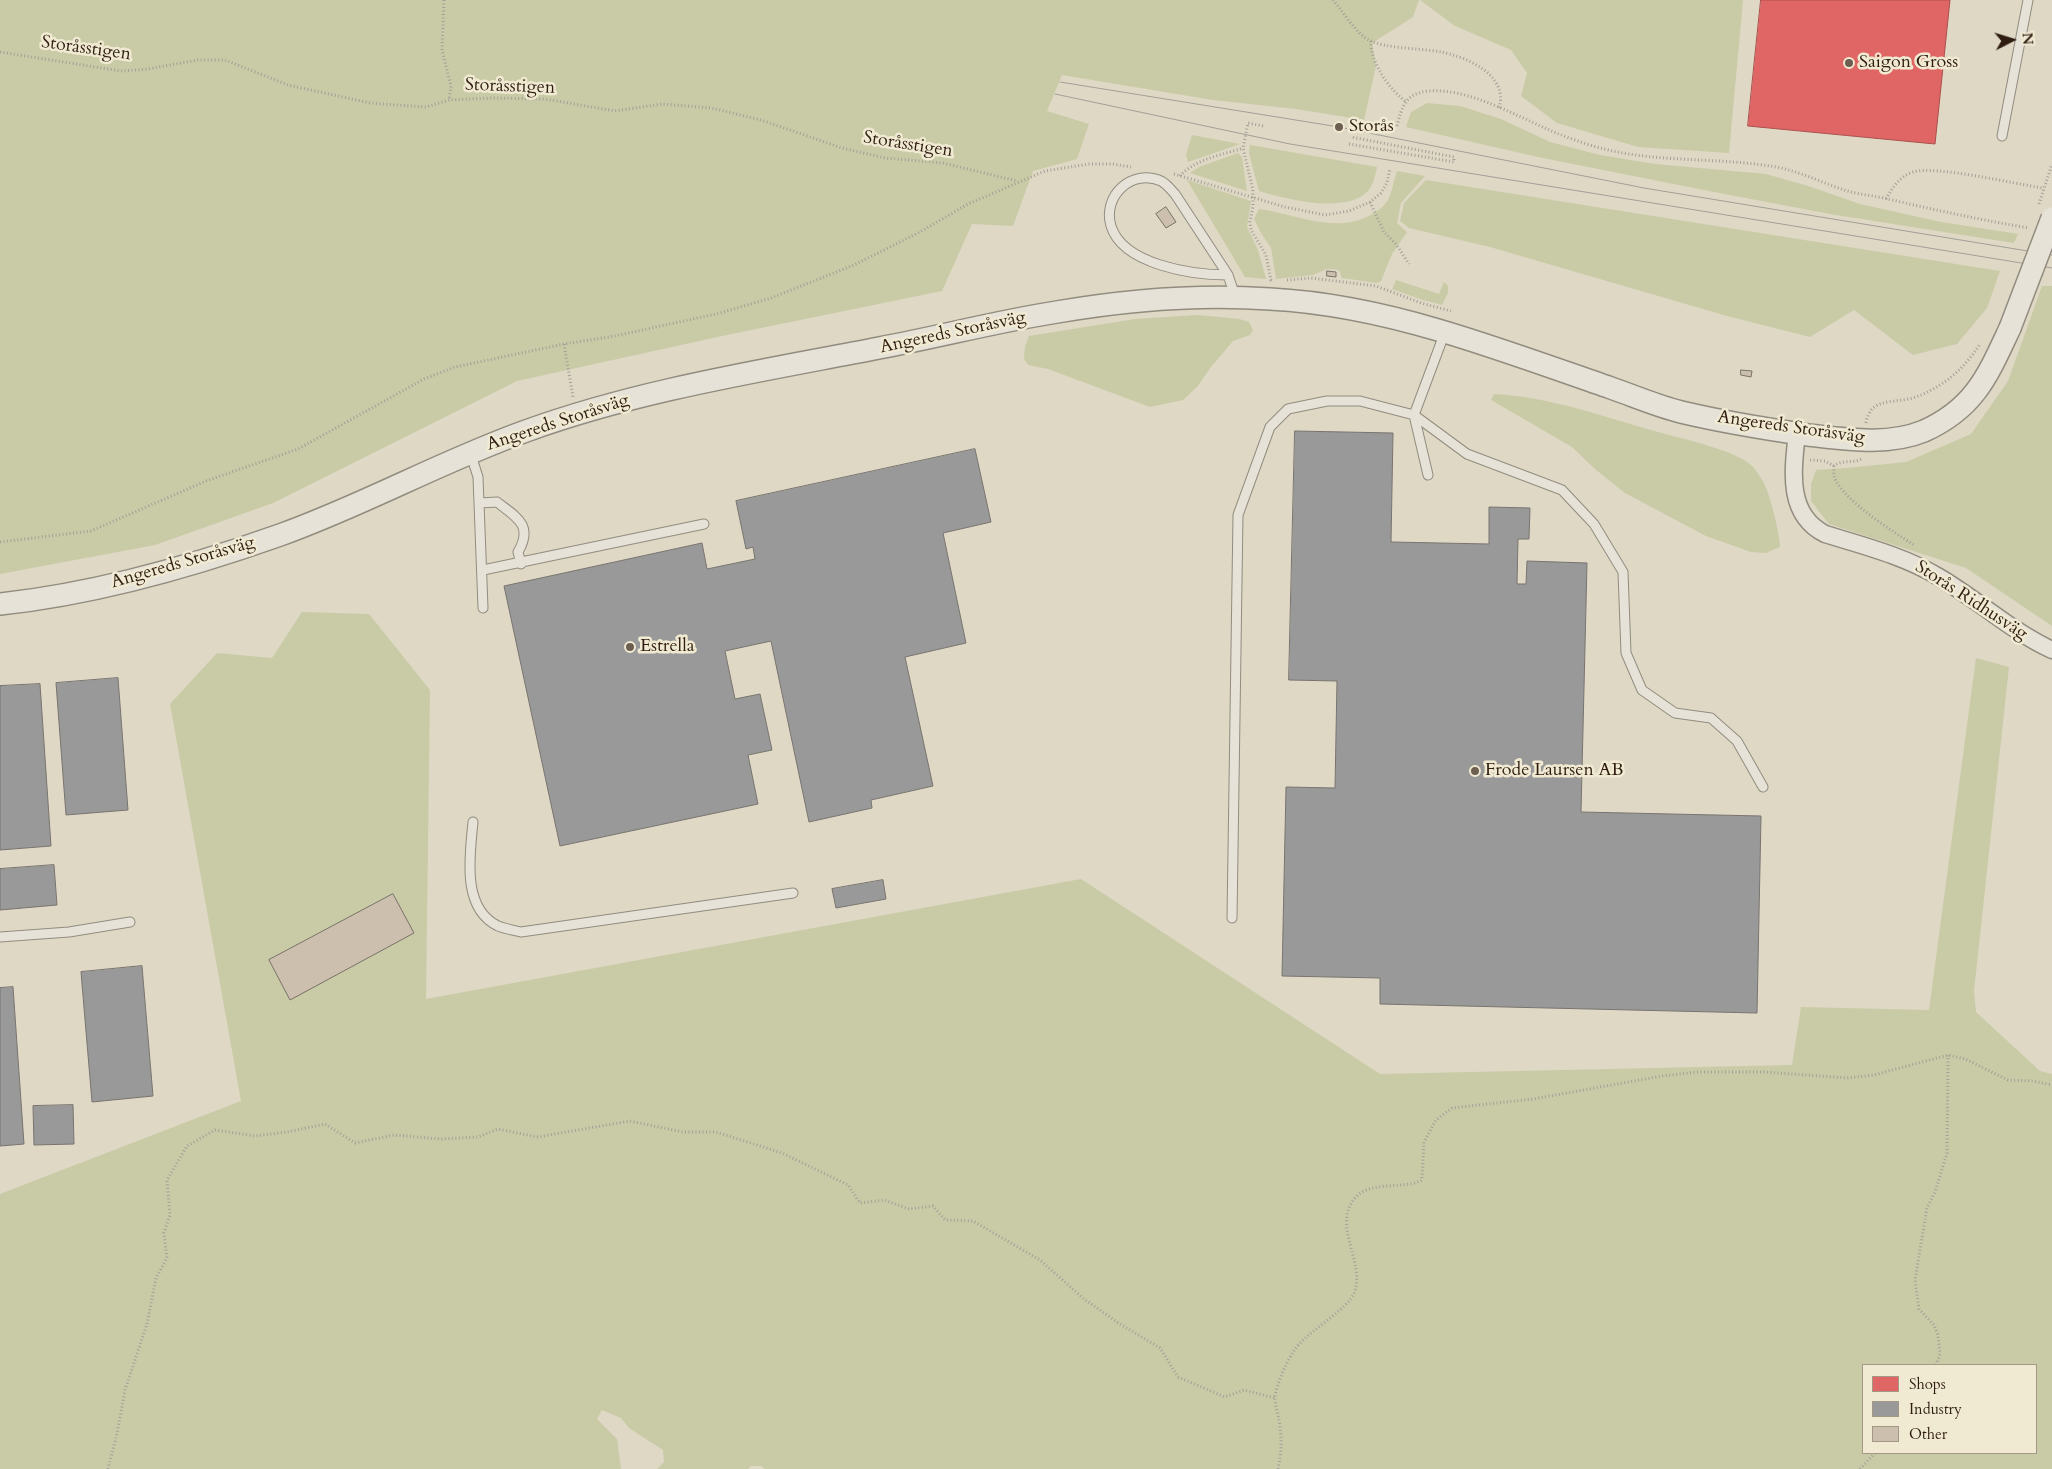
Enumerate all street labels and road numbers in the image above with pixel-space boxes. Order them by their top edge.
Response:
street label: Storåsstigen [40,32,132,66]
street label: Storåsstigen [465,75,555,99]
street label: Storåsstigen [862,127,954,163]
street label: Angereds Storåsväg [878,307,1028,359]
street label: Angereds Storåsväg [484,390,632,456]
street label: Angereds Storåsväg [1716,407,1866,449]
street label: Angereds Storåsväg [109,532,257,594]
street label: Storås Ridhusväg [1911,557,2031,645]

